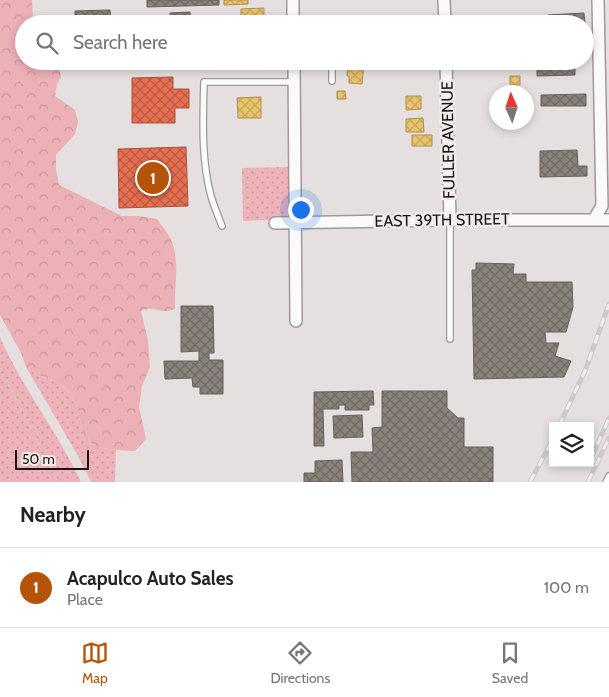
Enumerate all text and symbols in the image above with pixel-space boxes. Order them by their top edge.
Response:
search box [15,15,594,70]
icon: search [33,29,61,57]
text: Search here [73,31,167,54]
street label: FULLER AVENUE [437,81,459,199]
north arrow [489,85,534,130]
pin: 1 [137,159,169,197]
your location [288,197,314,223]
street label: EAST 39TH STREET [374,209,510,231]
map controls [549,422,594,467]
button: layers [549,422,594,467]
scale bar [15,447,89,470]
text: 50 m [22,450,55,468]
text: Nearby [20,502,86,527]
text: Acapulco Auto Sales [67,567,234,590]
text: 1 [33,578,39,597]
text: 100 m [544,578,589,597]
text: Place [67,590,103,609]
tab: Map [81,639,109,687]
tab: Directions [270,639,330,687]
tab: Saved [492,639,528,687]

